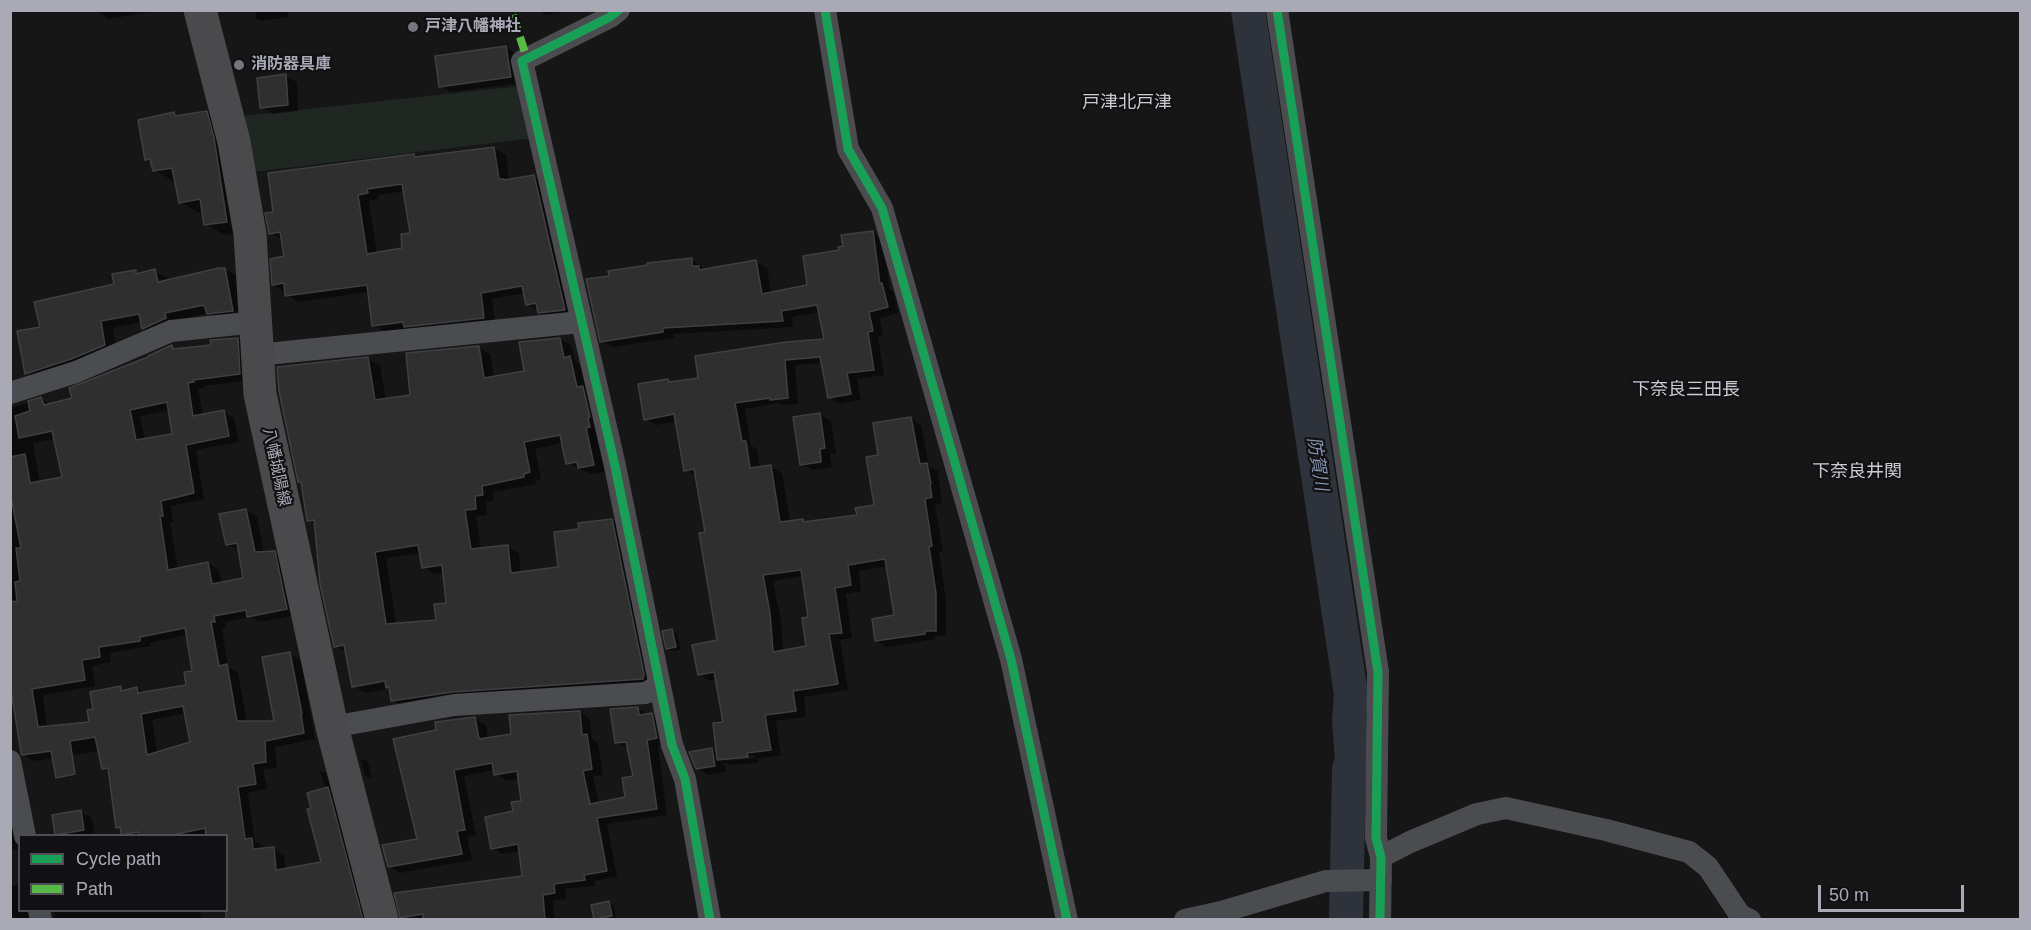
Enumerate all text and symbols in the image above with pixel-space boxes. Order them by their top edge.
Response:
place label: 戸津八幡神社 [425,17,521,37]
marker: 戸津八幡神社 [406,20,420,34]
place label: 消防器具庫 [251,55,331,75]
marker: 消防器具庫 [232,58,246,72]
district label: 戸津北戸津 [1082,92,1172,114]
district label: 下奈良三田長 [1632,379,1740,401]
street label: 八幡城陽線 [258,426,294,508]
water label: 防賀川 [1302,436,1332,492]
district label: 下奈良井関 [1812,461,1902,483]
legend [18,834,228,912]
text: Cycle path [76,849,161,869]
scale bar [1821,873,1966,911]
text: Path [76,879,113,899]
text: 50 m [1829,885,1869,905]

